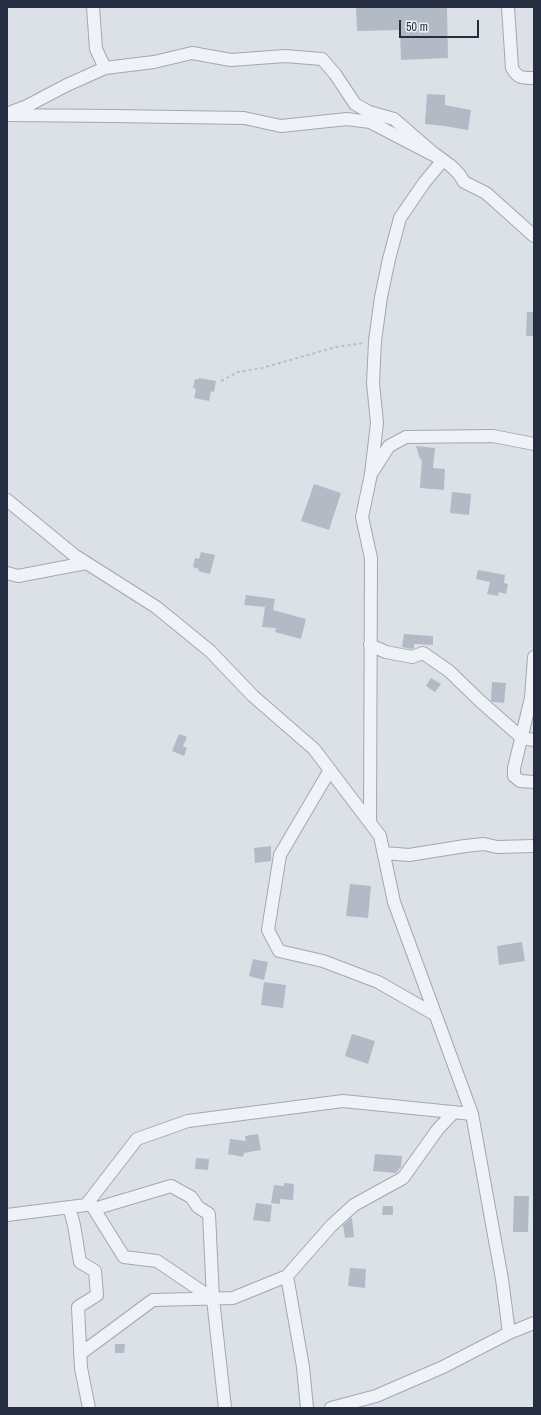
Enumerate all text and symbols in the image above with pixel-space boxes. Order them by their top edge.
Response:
scale bar [401,12,481,38]
text: 50 m [406,19,428,35]

